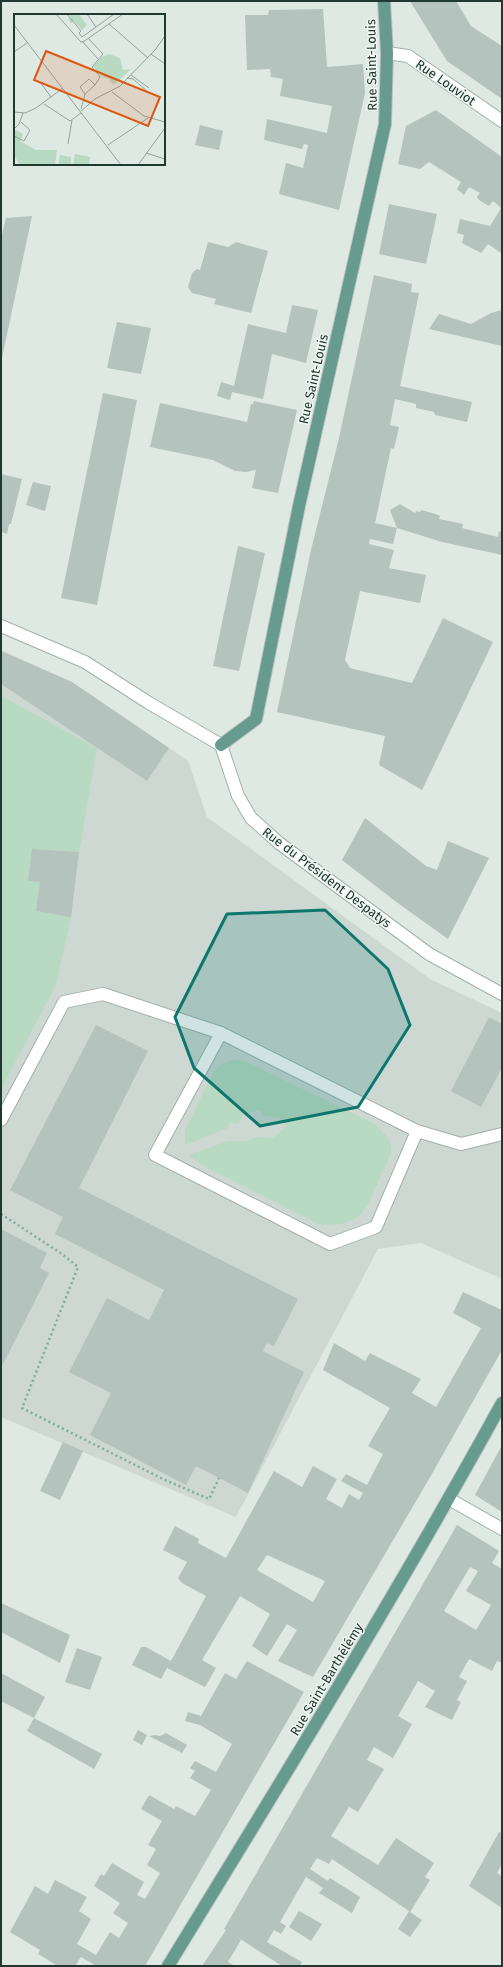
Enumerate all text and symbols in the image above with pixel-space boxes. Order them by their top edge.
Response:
inset map [14,14,165,165]
street label: Rue Saint-Louis [363,19,380,111]
street label: Rue Louviot [413,56,479,109]
street label: Rue Saint-Louis [296,333,331,426]
street label: Rue du Président Despatys [259,824,394,931]
street label: Rue Saint-Barthélémy [287,1620,366,1738]

